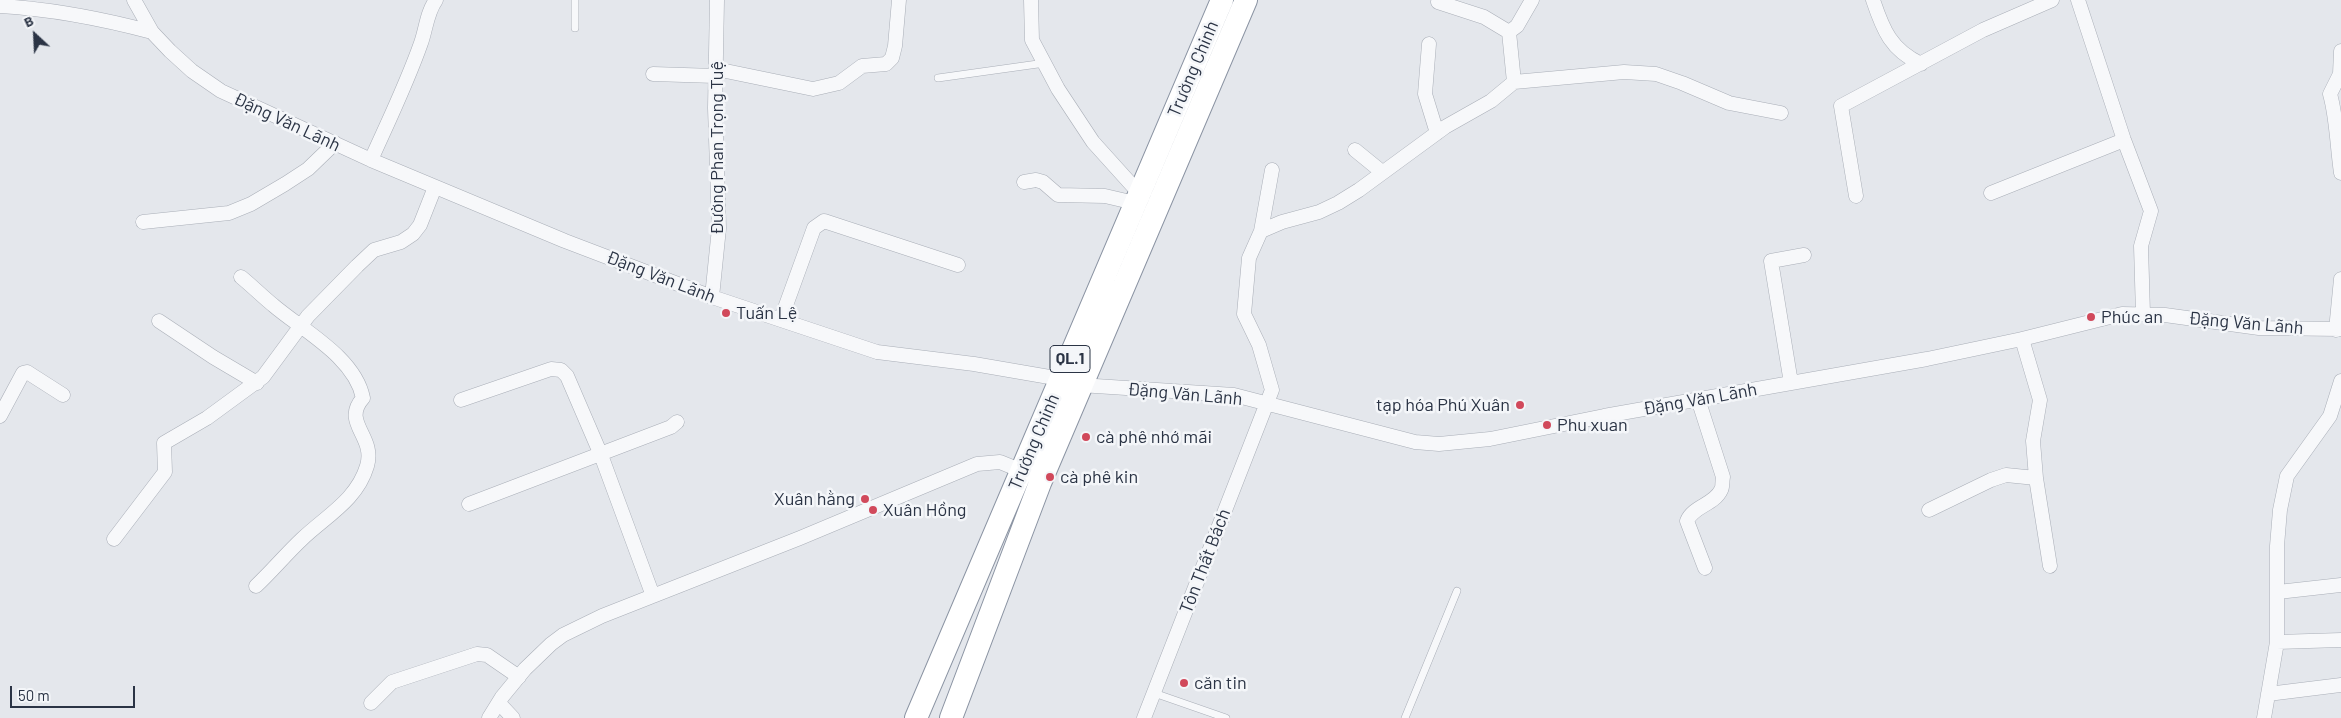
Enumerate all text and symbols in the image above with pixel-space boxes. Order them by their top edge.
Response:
north arrow [10,10,60,60]
text: B [21,11,36,30]
street label: Trường Chinh [1163,18,1223,120]
street label: Đường Phan Trọng Tuệ [706,61,728,235]
street label: Đặng Văn Lãnh [230,88,344,156]
street label: Đặng Văn Lãnh [603,246,719,308]
place label: Tuấn Lệ [736,302,797,324]
place label: Phúc an [2101,306,2163,328]
marker: Tuấn Lệ [720,307,732,319]
street label: Đặng Văn Lãnh [2188,307,2304,339]
marker: Phúc an [2085,311,2097,323]
road number: QL.1 [1050,346,1090,372]
street label: Đặng Văn Lãnh [1127,378,1243,410]
street label: Đặng Văn Lãnh [1641,378,1759,420]
street label: Trường Chinh [1004,391,1064,493]
place label: tạp hóa Phú Xuân [1376,394,1510,416]
marker: tạp hóa Phú Xuân [1514,399,1526,411]
place label: Phu xuan [1557,414,1628,436]
marker: Phu xuan [1541,419,1553,431]
place label: cà phê nhớ mãi [1096,426,1212,448]
marker: cà phê nhớ mãi [1080,431,1092,443]
place label: cà phê kin [1060,466,1138,488]
marker: cà phê kin [1044,471,1056,483]
place label: Xuân hằng [774,488,855,510]
marker: Xuân hằng [859,493,871,505]
place label: Xuân Hồng [883,499,966,521]
marker: Xuân Hồng [867,504,879,516]
street label: Tôn Thất Bách [1175,506,1235,616]
place label: căn tin [1194,672,1247,694]
scale bar [12,676,138,708]
marker: căn tin [1178,677,1190,689]
text: 50 m [18,686,50,704]

